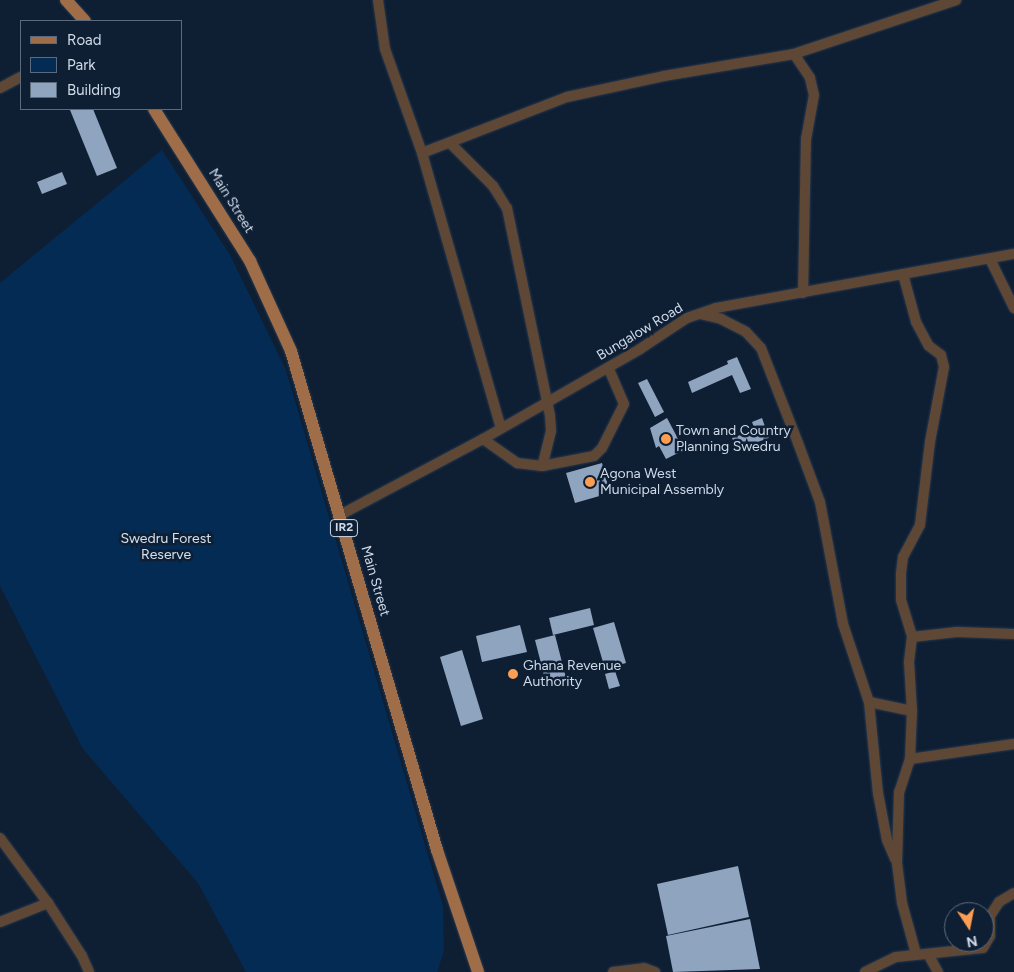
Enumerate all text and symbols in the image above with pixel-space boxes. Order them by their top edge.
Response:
legend [20,20,182,110]
text: Road [67,31,102,49]
text: Park [67,56,96,74]
text: Building [67,81,121,99]
street label: Main Street [205,166,257,236]
street label: Bungalow Road [594,300,686,364]
place label: Town and Country Planning Swedru [676,423,791,456]
marker: Town and Country Planning Swedru [660,433,672,445]
place label: Agona West Municipal Assembly [600,466,724,498]
marker: Agona West Municipal Assembly [584,476,596,488]
road number: IR2 [329,518,359,538]
park label: Swedru Forest Reserve [120,531,212,564]
street label: Main Street [357,544,393,618]
place label: Ghana Revenue Authority [523,658,621,690]
marker: Ghana Revenue Authority [507,668,519,680]
north arrow [944,902,994,952]
text: N [965,932,979,951]

